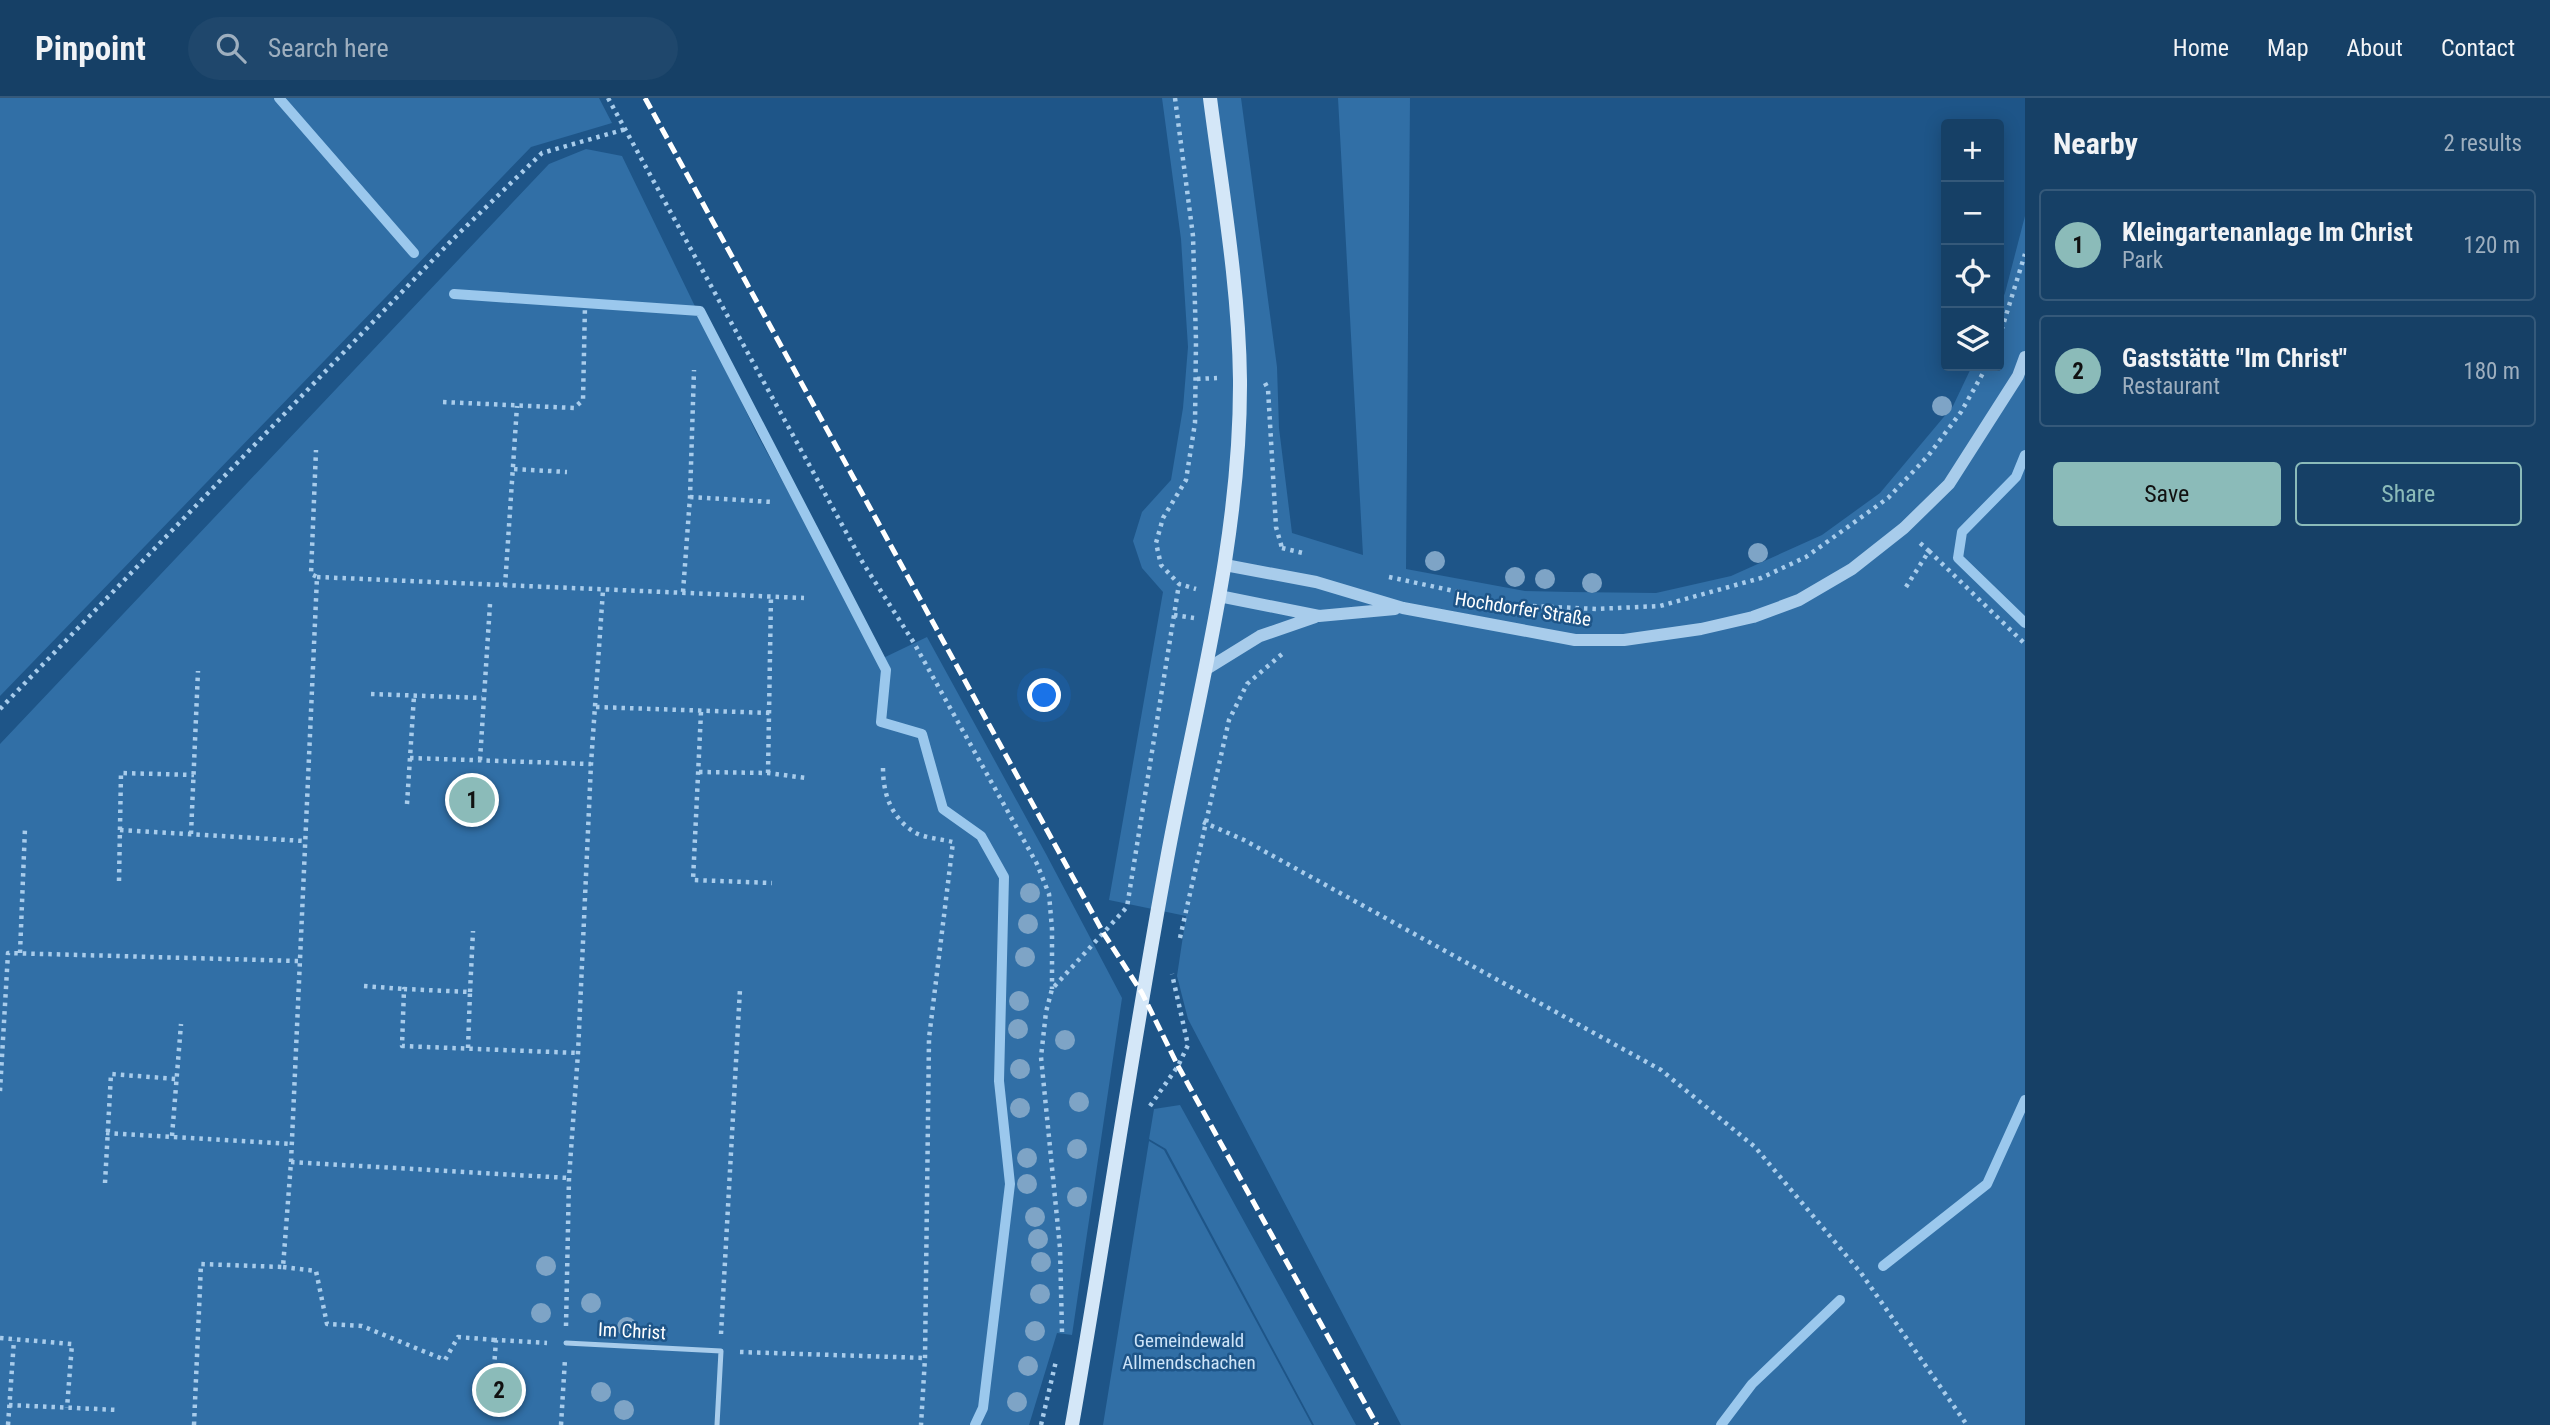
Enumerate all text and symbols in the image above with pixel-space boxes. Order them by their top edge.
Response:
search box [188,17,678,80]
text: Pinpoint [35,29,146,68]
icon: search [212,29,250,67]
text: Search here [268,33,389,63]
text: Home [2173,34,2229,62]
text: Map [2267,34,2309,62]
text: About [2347,34,2403,62]
text: Contact [2441,34,2515,62]
map controls [1941,119,2004,371]
button: + [1941,119,2004,182]
text: Nearby [2053,126,2138,161]
text: 2 results [2444,130,2522,157]
button: − [1941,182,2004,245]
text: Kleingartenanlage Im Christ [2122,217,2413,247]
text: 1 [2072,232,2084,259]
text: 120 m [2463,232,2520,259]
button: locate [1941,245,2004,308]
text: Park [2122,247,2163,274]
button: layers [1941,308,2004,371]
text: Gaststätte "Im Christ" [2122,343,2347,373]
text: 2 [2072,358,2084,385]
text: 180 m [2463,358,2520,385]
text: Restaurant [2122,373,2220,400]
button: Save [2053,462,2281,526]
button: Share [2295,462,2522,526]
street label: Hochdorfer Straße [1453,587,1593,631]
your location [1027,678,1061,712]
pin: 1 [449,774,495,826]
street label: Im Christ [598,1318,666,1344]
park label: Gemeindewald Allmendschachen [1122,1329,1256,1374]
pin: 2 [476,1364,522,1416]

